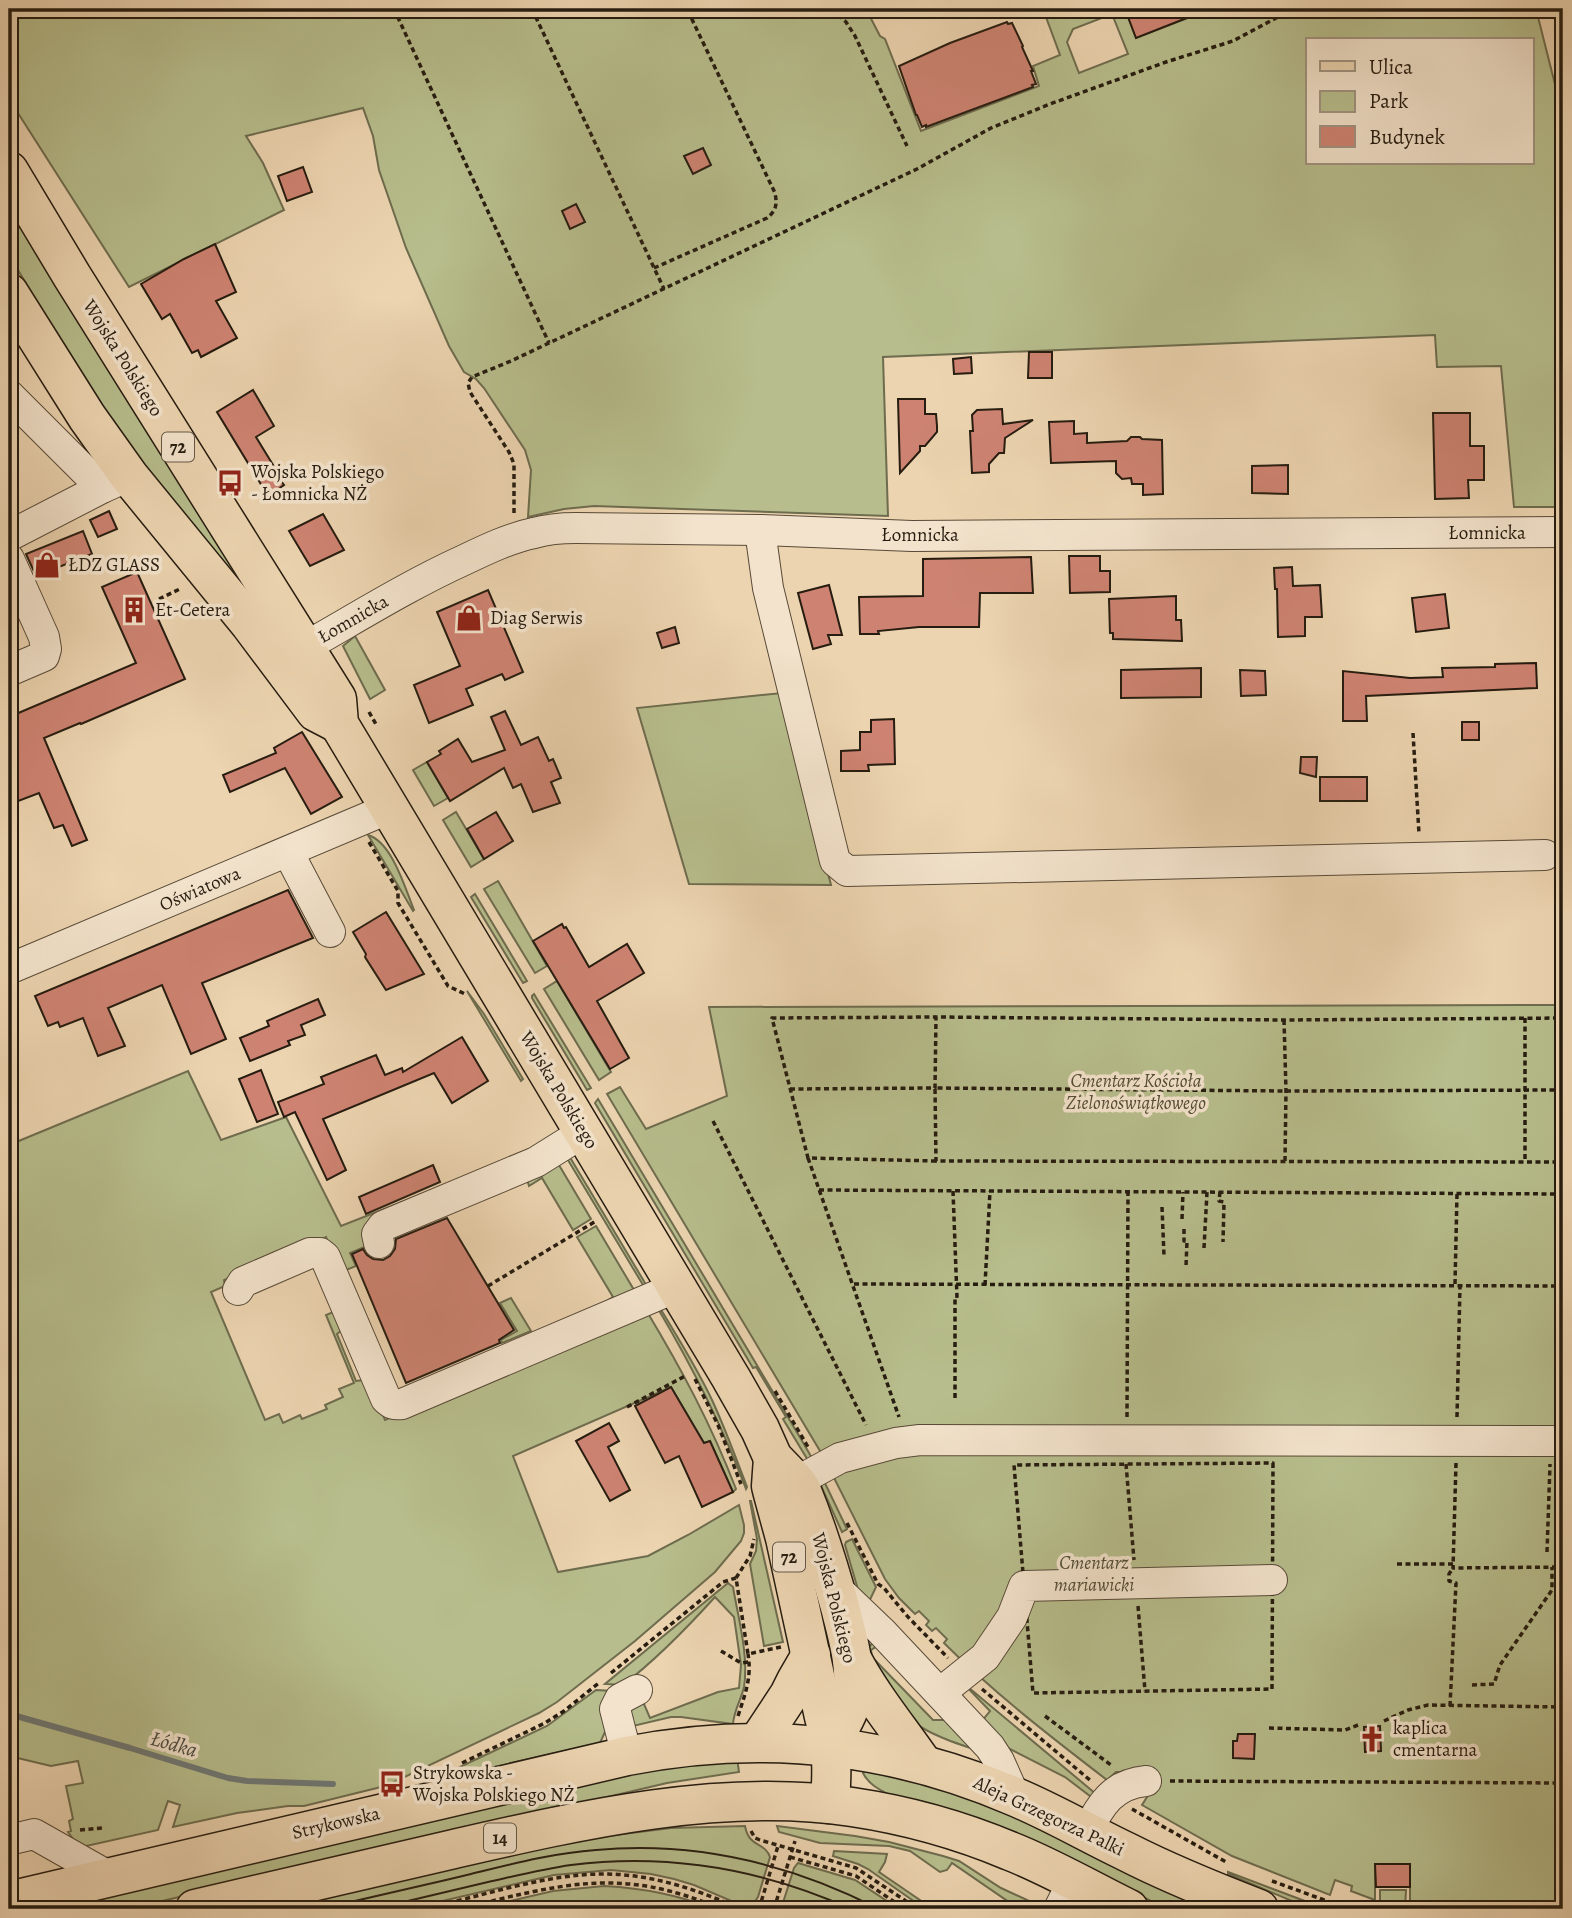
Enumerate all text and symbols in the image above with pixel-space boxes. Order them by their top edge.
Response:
legend [1306,38,1534,164]
text: Ulica [1369,53,1413,81]
text: Park [1369,87,1409,115]
text: Budynek [1369,123,1445,151]
street label: Wojska Polskiego [76,294,169,421]
road number: 72 [162,432,194,462]
place label: Wojska Polskiego - Łomnicka NŻ [250,459,384,507]
bus stop icon: Wojska Polskiego - Łomnicka NŻ [215,468,245,498]
street label: Łomnicka [1448,520,1526,546]
street label: Łomnicka [881,522,959,548]
shop icon: ŁDZ GLASS [32,550,62,580]
place label: ŁDZ GLASS [68,552,160,578]
street label: Łomnicka [313,588,393,650]
building icon: Et-Cetera [119,595,149,625]
place label: Et-Cetera [155,597,231,623]
shop icon: Diag Serwis [454,603,484,633]
place label: Diag Serwis [490,605,583,631]
street label: Oświatowa [155,860,245,918]
street label: Wojska Polskiego [513,1025,604,1154]
park label: Cmentarz Kościoła Zielonoświątkowego [1066,1068,1206,1116]
street label: Wojska Polskiego [805,1529,863,1666]
road number: 72 [773,1542,805,1572]
park label: Cmentarz mariawicki [1054,1550,1134,1598]
place label: kaplica cmentarna [1393,1715,1478,1763]
water label: Łódka [147,1724,201,1764]
church icon: kaplica cmentarna [1357,1724,1387,1754]
place label: Strykowska - Wojska Polskiego NŻ [412,1760,574,1808]
bus stop icon: Strykowska - Wojska Polskiego NŻ [377,1769,407,1799]
street label: Aleja Grzegorza Palki [968,1769,1129,1862]
street label: Strykowska [289,1800,383,1846]
road number: 14 [484,1824,516,1852]

